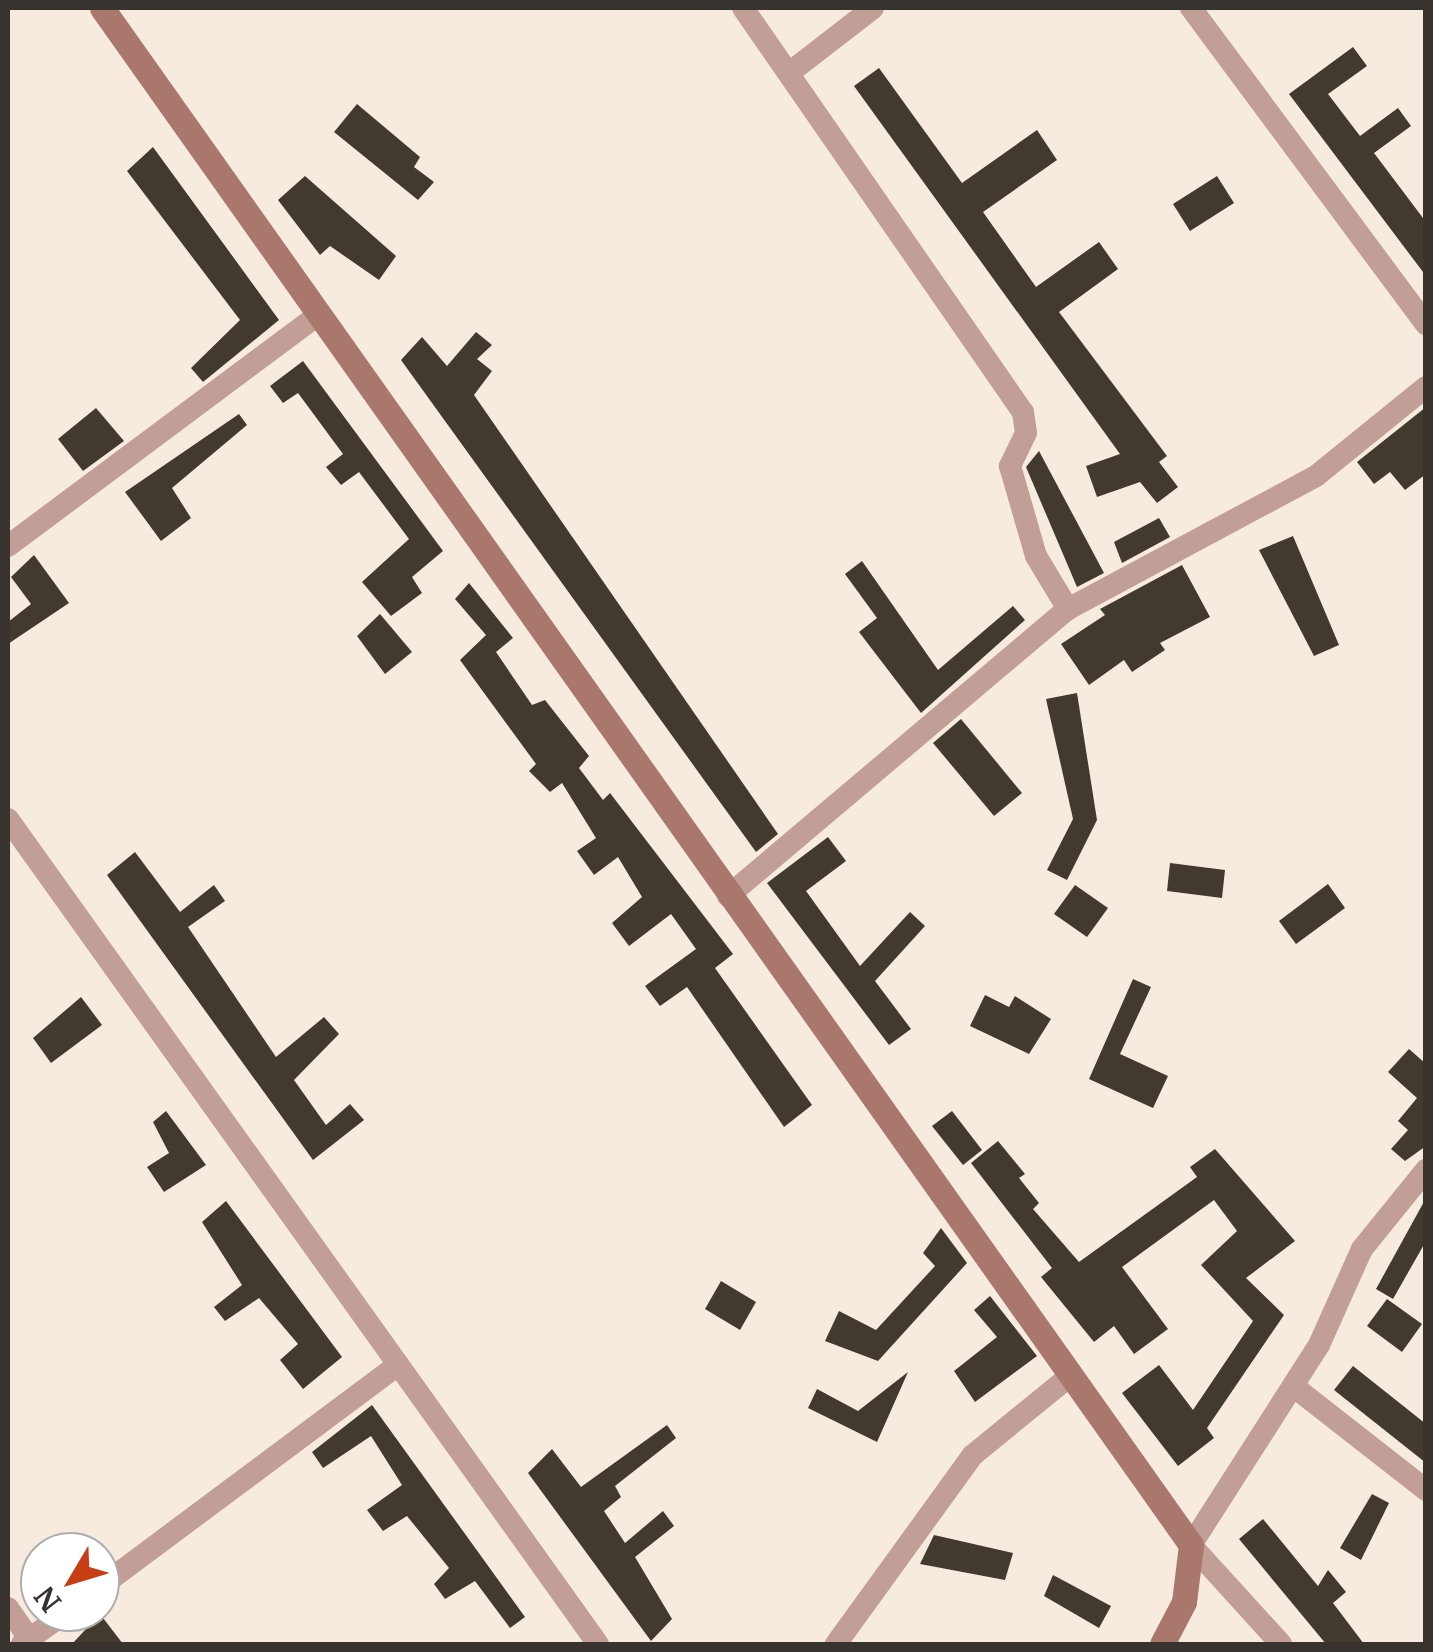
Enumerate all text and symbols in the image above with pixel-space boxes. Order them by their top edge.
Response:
north arrow [20,1532,120,1632]
text: N [27,1579,69,1619]

